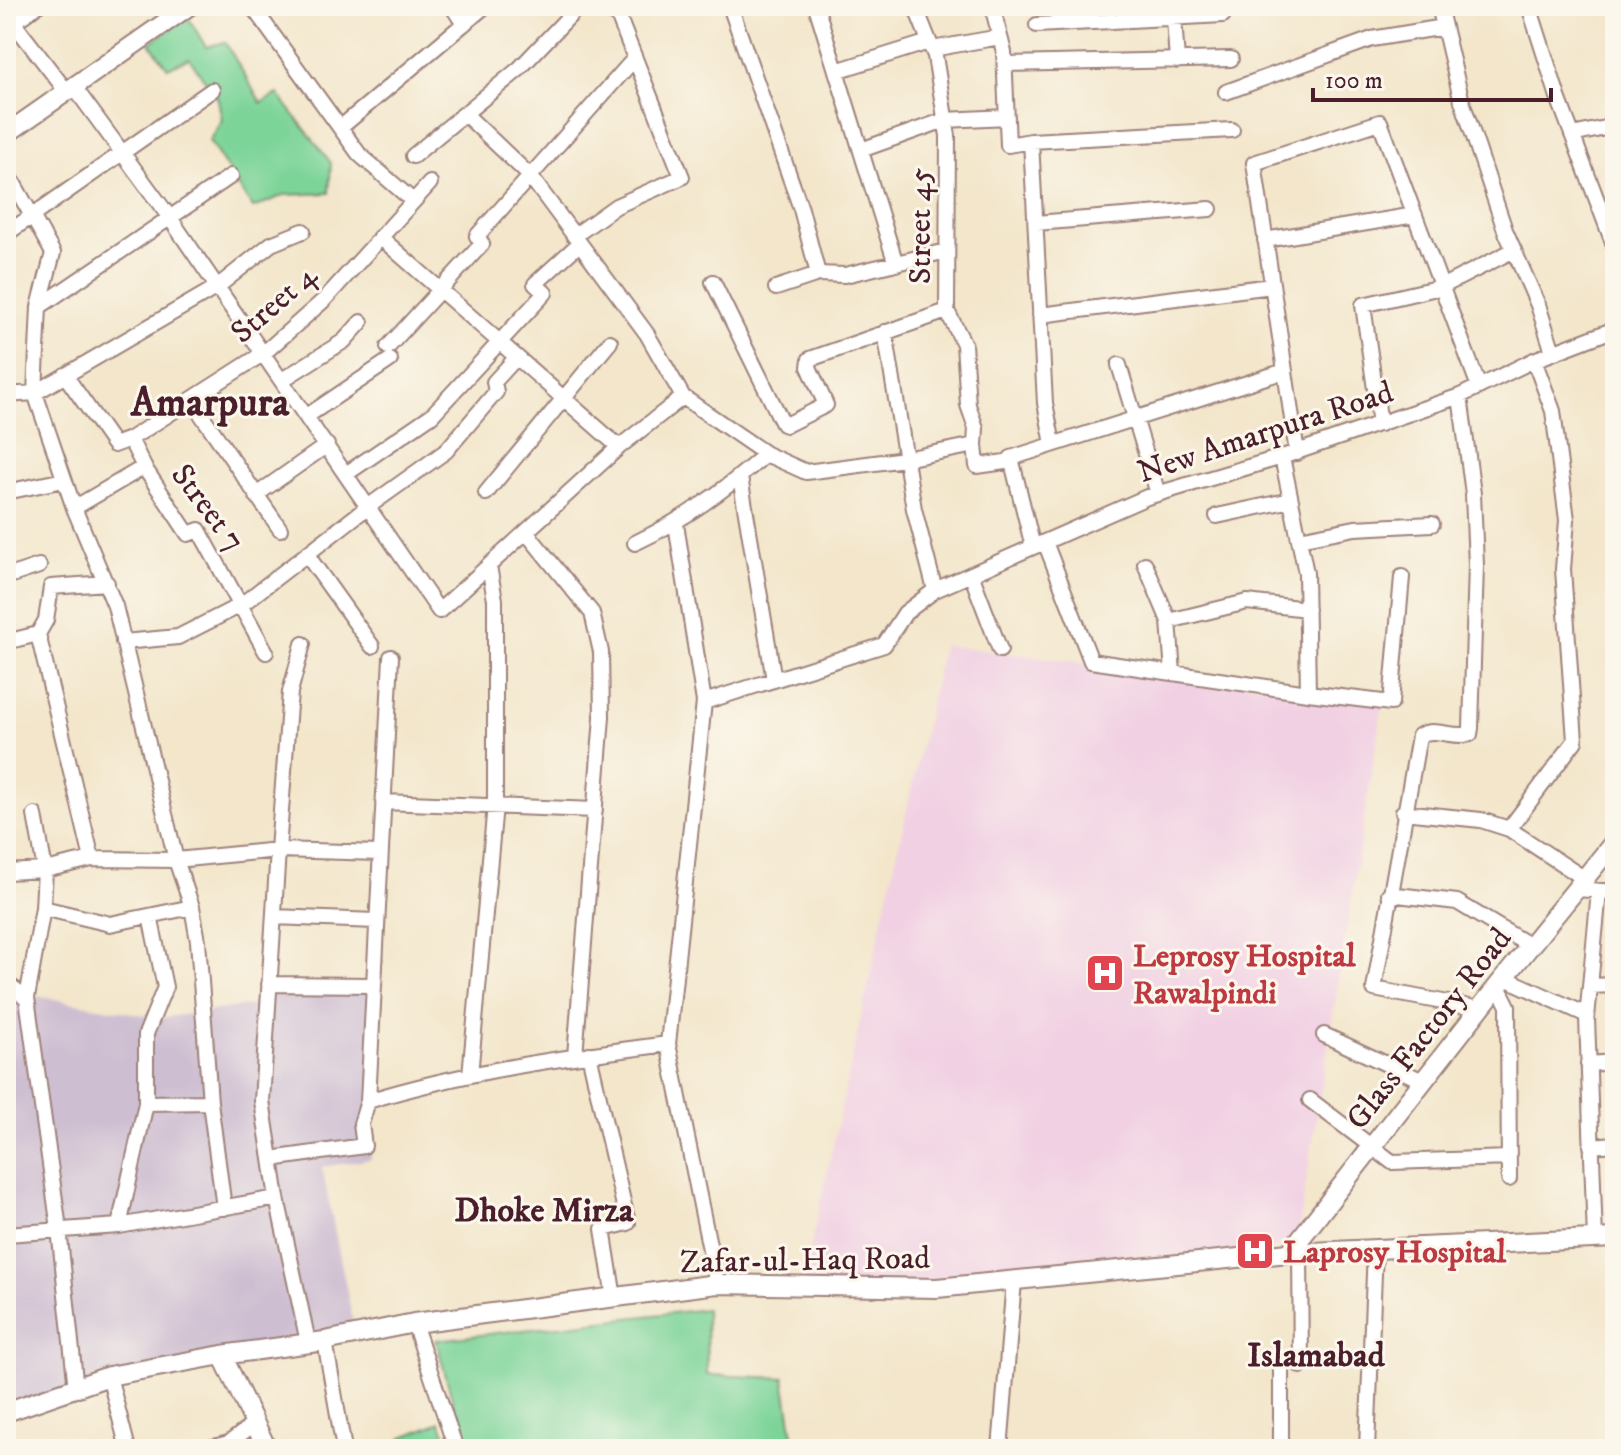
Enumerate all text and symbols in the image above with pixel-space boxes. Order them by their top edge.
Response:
scale bar [1313,52,1551,102]
text: 100 m [1325,66,1383,96]
street label: Street 45 [901,168,941,284]
street label: Street 4 [223,256,326,353]
street label: New Amarpura Road [1133,373,1398,493]
district label: Amarpura [130,379,290,429]
street label: Street 7 [162,456,253,560]
street label: Glass Factory Road [1338,920,1521,1138]
place label: Leprosy Hospital Rawalpindi [1133,937,1356,1014]
hospital icon: Leprosy Hospital Rawalpindi [1084,952,1126,994]
district label: Dhoke Mirza [455,1190,634,1232]
hospital icon: Laprosy Hospital [1234,1230,1276,1272]
place label: Laprosy Hospital [1283,1233,1506,1273]
street label: Zafar-ul-Haq Road [680,1239,931,1283]
district label: Islamabad [1247,1335,1386,1377]

